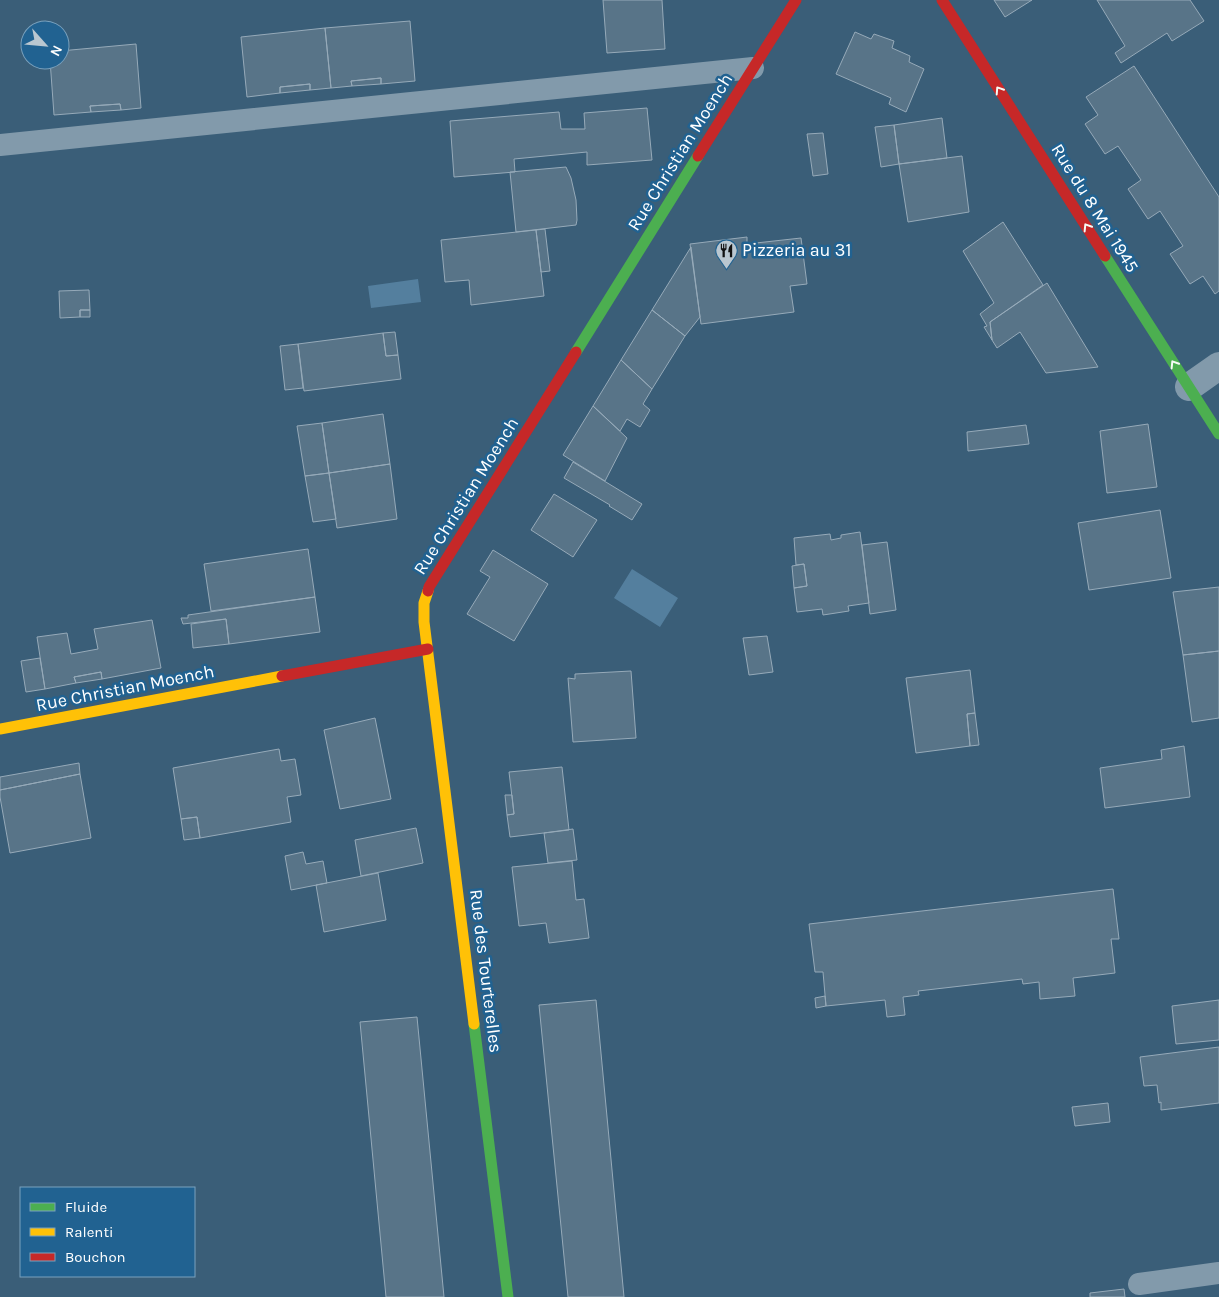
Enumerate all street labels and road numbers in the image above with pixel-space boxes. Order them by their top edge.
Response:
street label: Rue Christian Moench [623,69,737,235]
street label: Rue du 8 Mai 1945 [1046,139,1144,277]
street label: Rue Christian Moench [409,413,523,579]
street label: Rue Christian Moench [34,660,216,716]
street label: Rue des Tourterelles [465,888,507,1054]

